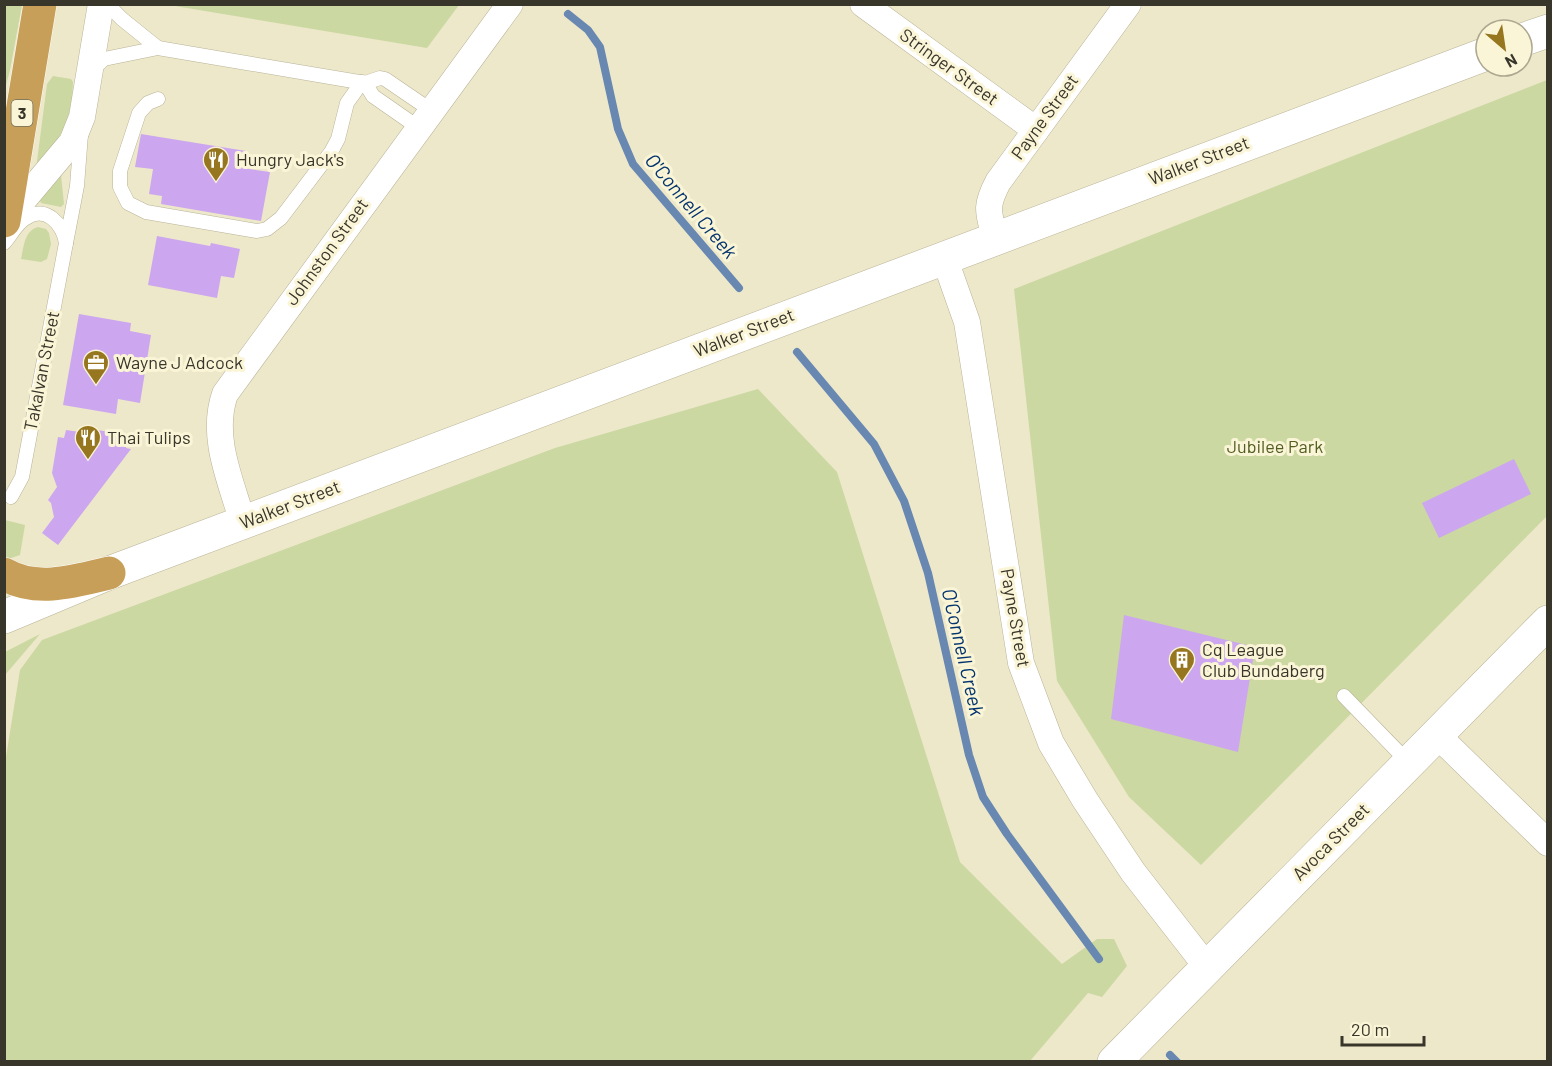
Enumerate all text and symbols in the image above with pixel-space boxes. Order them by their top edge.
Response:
north arrow [1474,18,1534,78]
street label: Stringer Street [896,23,1003,109]
text: N [1502,51,1521,72]
street label: Payne Street [1006,70,1082,163]
road number: 3 [12,100,32,126]
street label: Walker Street [1145,131,1252,189]
restaurant icon: Hungry Jack's [201,145,231,183]
place label: Hungry Jack's [236,148,344,170]
water label: O'Connell Creek [641,148,743,263]
street label: Johnston Street [280,194,372,309]
street label: Walker Street [690,303,797,361]
street label: Takalvan Street [19,309,63,432]
office icon: Wayne J Adcock [81,348,111,386]
place label: Wayne J Adcock [116,351,243,373]
restaurant icon: Thai Tulips [73,423,103,461]
place label: Thai Tulips [107,426,191,448]
park label: Jubilee Park [1227,435,1323,457]
street label: Walker Street [236,475,343,533]
street label: Payne Street [996,567,1035,669]
water label: O'Connell Creek [938,586,990,718]
place label: Cq League Club Bundaberg [1202,638,1325,681]
building icon: Cq League Club Bundaberg [1167,645,1197,683]
street label: Avoca Street [1287,798,1373,884]
scale bar [1342,1009,1424,1047]
text: 20 m [1351,1018,1389,1040]

